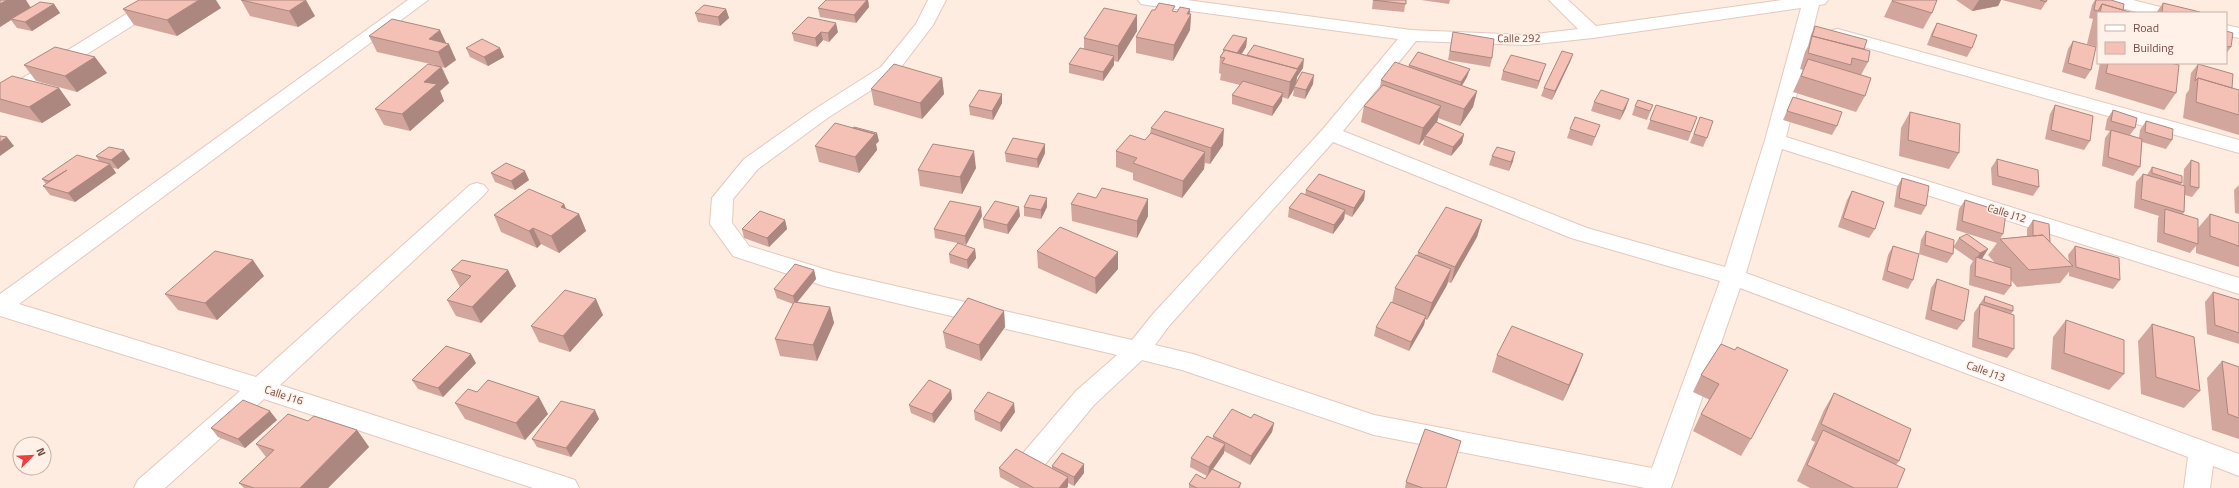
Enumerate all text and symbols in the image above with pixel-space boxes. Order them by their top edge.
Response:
legend [2097,12,2227,64]
text: Road [2133,18,2159,37]
street label: Calle 292 [1497,30,1541,46]
text: Building [2133,38,2174,57]
street label: Calle J12 [1986,199,2028,227]
street label: Calle J13 [1964,357,2008,385]
street label: Calle J16 [262,381,306,409]
north arrow [12,436,52,476]
text: N [32,445,50,459]

